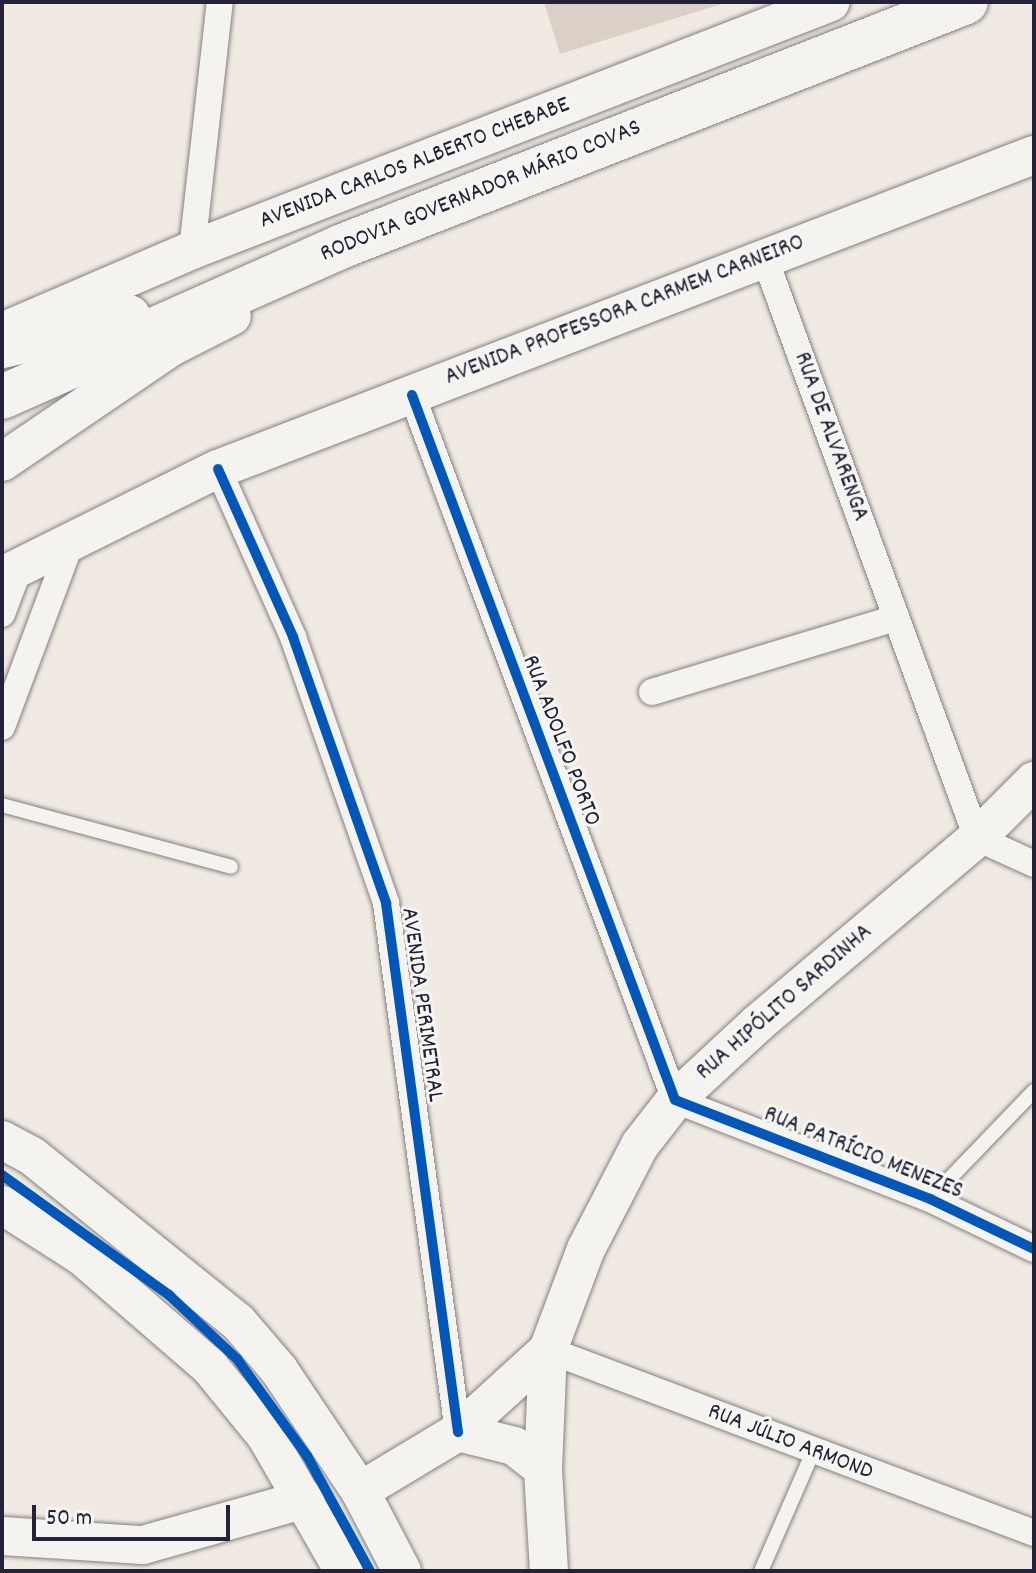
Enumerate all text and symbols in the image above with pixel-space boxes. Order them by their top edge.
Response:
street label: AVENIDA CARLOS ALBERTO CHEBABE [256,91,574,237]
street label: RODOVIA GOVERNADOR MÁRIO COVAS [316,114,646,270]
street label: AVENIDA PROFESSORA CARMEM CARNEIRO [441,229,809,393]
street label: RUA DE ALVARENGA [786,349,874,525]
street label: RUA ADOLFO PORTO [514,652,606,830]
street label: AVENIDA PERIMETRAL [393,906,449,1104]
street label: RUA HIPÓLITO SARDINHA [691,919,879,1087]
street label: RUA PATRÍCIO MENEZES [759,1101,967,1207]
street label: RUA JÚLIO ARMOND [703,1398,877,1488]
scale bar [36,1489,234,1539]
text: 50 m [46,1502,92,1536]

